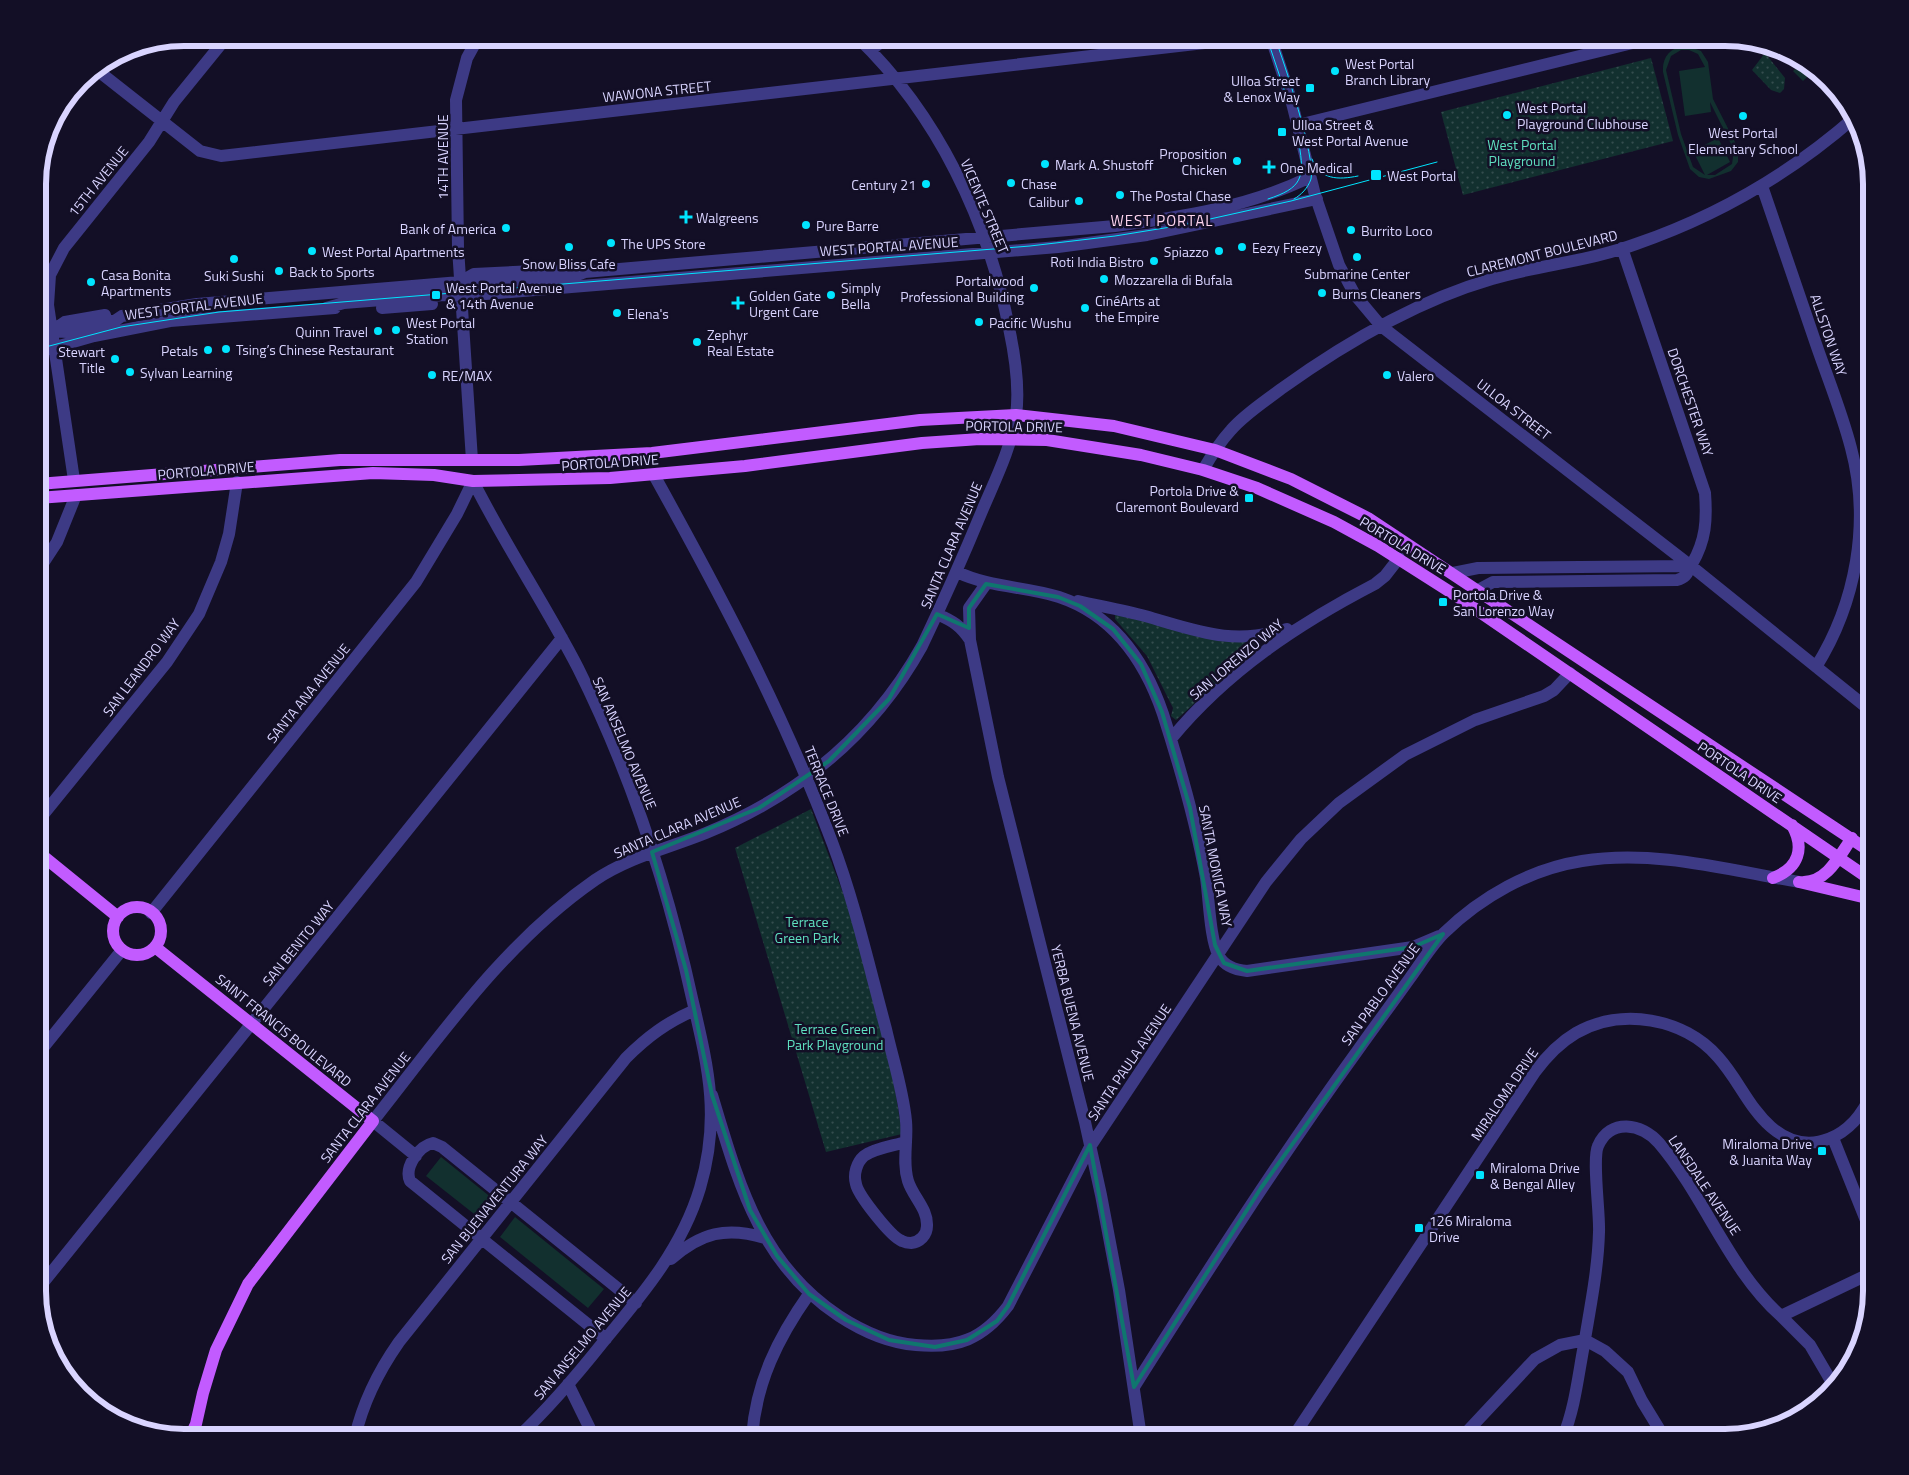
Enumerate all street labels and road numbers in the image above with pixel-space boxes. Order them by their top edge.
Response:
street label: WAWONA STREET [602,75,713,107]
street label: 14TH AVENUE [432,114,453,200]
street label: 15TH AVENUE [63,141,133,221]
street label: VICENTE STREET [956,155,1015,257]
street label: CLAREMONT BOULEVARD [1464,224,1620,282]
street label: WEST PORTAL AVENUE [819,231,959,261]
street label: WEST PORTAL AVENUE [124,287,265,325]
street label: ALLSTON WAY [1805,291,1853,379]
street label: DORCHESTER WAY [1663,345,1720,459]
street label: ULLOA STREET [1472,373,1556,445]
street label: PORTOLA DRIVE [965,415,1063,437]
street label: PORTOLA DRIVE [561,448,660,476]
street label: PORTOLA DRIVE [157,455,256,485]
street label: SANTA CLARA AVENUE [915,478,987,612]
street label: PORTOLA DRIVE [1356,511,1450,579]
street label: SAN LEANDRO WAY [97,613,185,720]
street label: SAN LORENZO WAY [1184,613,1288,705]
street label: SANTA ANA AVENUE [261,639,355,747]
street label: SAN ANSELMO AVENUE [588,673,663,813]
street label: PORTOLA DRIVE [1694,736,1786,808]
street label: TERRACE DRIVE [799,743,855,840]
street label: SANTA CLARA AVENUE [610,791,744,863]
street label: SANTA MONICA WAY [1194,803,1238,929]
street label: SAN BENITO WAY [257,896,339,990]
street label: SAN PABLO AVENUE [1336,938,1424,1050]
street label: YERBA BUENA AVENUE [1046,942,1100,1084]
street label: SAINT FRANCIS BOULEVARD [211,968,357,1092]
street label: SANTA PAULA AVENUE [1082,999,1176,1125]
street label: MIRALOMA DRIVE [1465,1043,1543,1145]
street label: SANTA CLARA AVENUE [315,1047,415,1167]
street label: SAN BUENAVENTURA WAY [435,1130,553,1268]
street label: LANSDALE AVENUE [1664,1131,1747,1240]
street label: SAN ANSELMO AVENUE [528,1282,636,1404]

